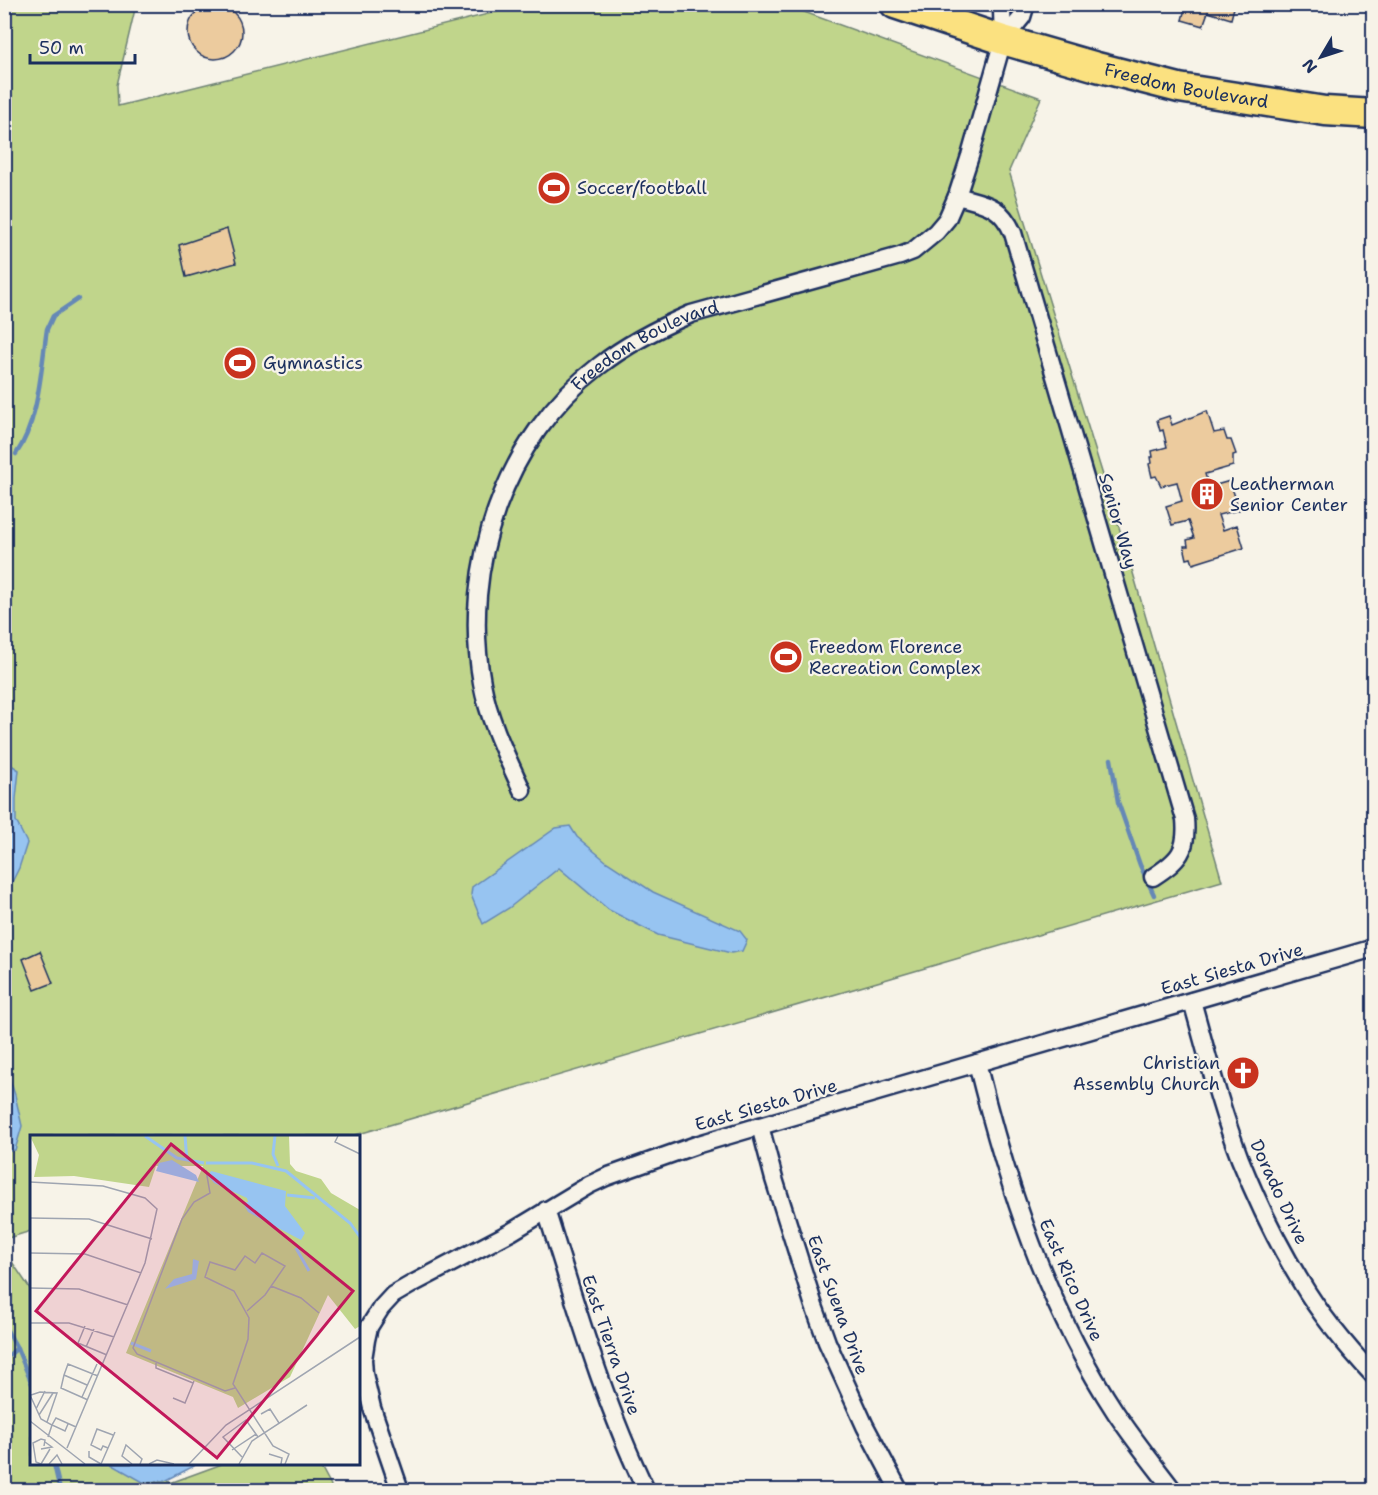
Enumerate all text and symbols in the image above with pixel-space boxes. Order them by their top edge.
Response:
scale bar [30,27,135,65]
north arrow [1291,27,1351,87]
text: 50 m [39,36,84,60]
text: N [1298,55,1322,78]
street label: Freedom Boulevard [1102,57,1270,114]
sports icon: Soccer/football [536,170,572,206]
place label: Soccer/football [577,176,708,200]
street label: Freedom Boulevard [566,295,721,396]
sports icon: Gymnastics [222,345,258,381]
place label: Gymnastics [263,351,363,375]
street label: Senior Way [1093,470,1143,572]
place label: Leatherman Senior Center [1230,472,1348,517]
building icon: Leatherman Senior Center [1189,476,1225,512]
place label: Freedom Florence Recreation Complex [809,635,980,680]
sports icon: Freedom Florence Recreation Complex [768,639,804,675]
street label: East Siesta Drive [1158,937,1306,1001]
place label: Christian Assembly Church [1073,1051,1220,1096]
church icon: Christian Assembly Church [1225,1055,1261,1091]
street label: East Siesta Drive [692,1073,840,1137]
inset map [30,1135,360,1465]
street label: Dorado Drive [1244,1136,1314,1248]
street label: East Rico Drive [1033,1215,1109,1345]
street label: East Suena Drive [802,1232,874,1378]
street label: East Tierra Drive [576,1272,646,1418]

